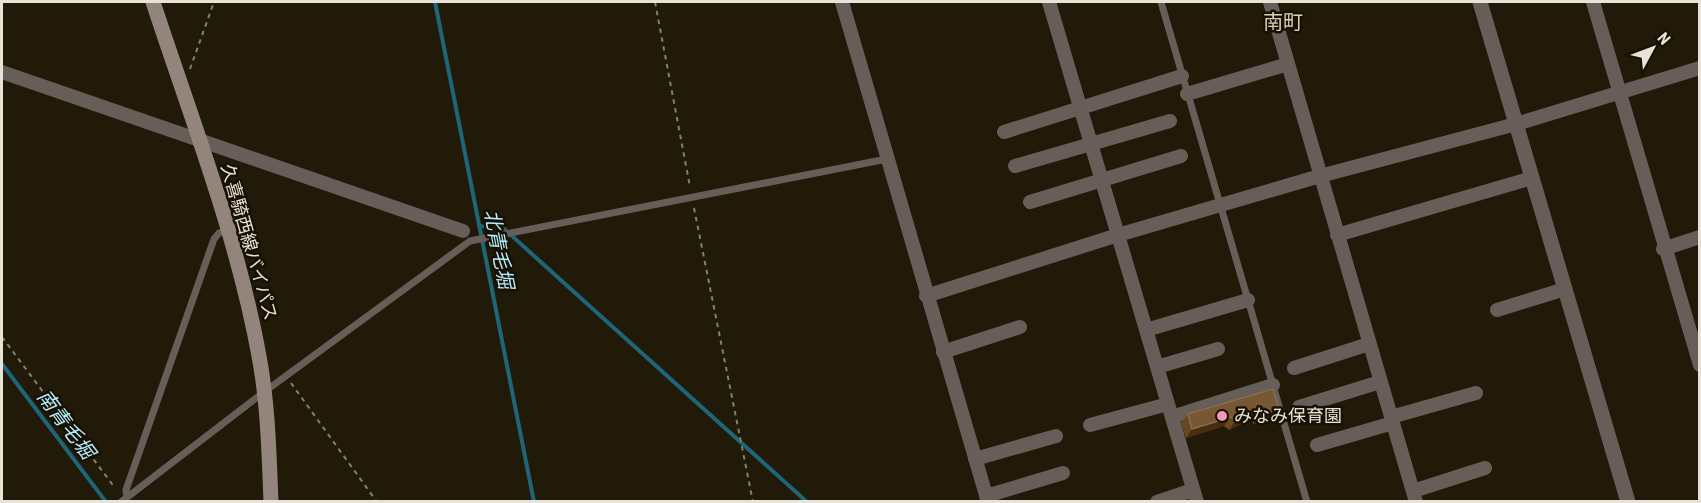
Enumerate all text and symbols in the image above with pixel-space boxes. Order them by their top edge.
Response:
district label: 南町 [1263,10,1303,34]
north arrow [1623,18,1683,78]
text: N [1654,29,1674,48]
street label: 久喜騎西線バイパス [217,161,282,322]
water label: 北青毛堀 [480,207,519,293]
water label: 南青毛堀 [32,385,101,466]
place label: みなみ保育園 [1234,405,1342,426]
marker: みなみ保育園 [1215,409,1229,423]

